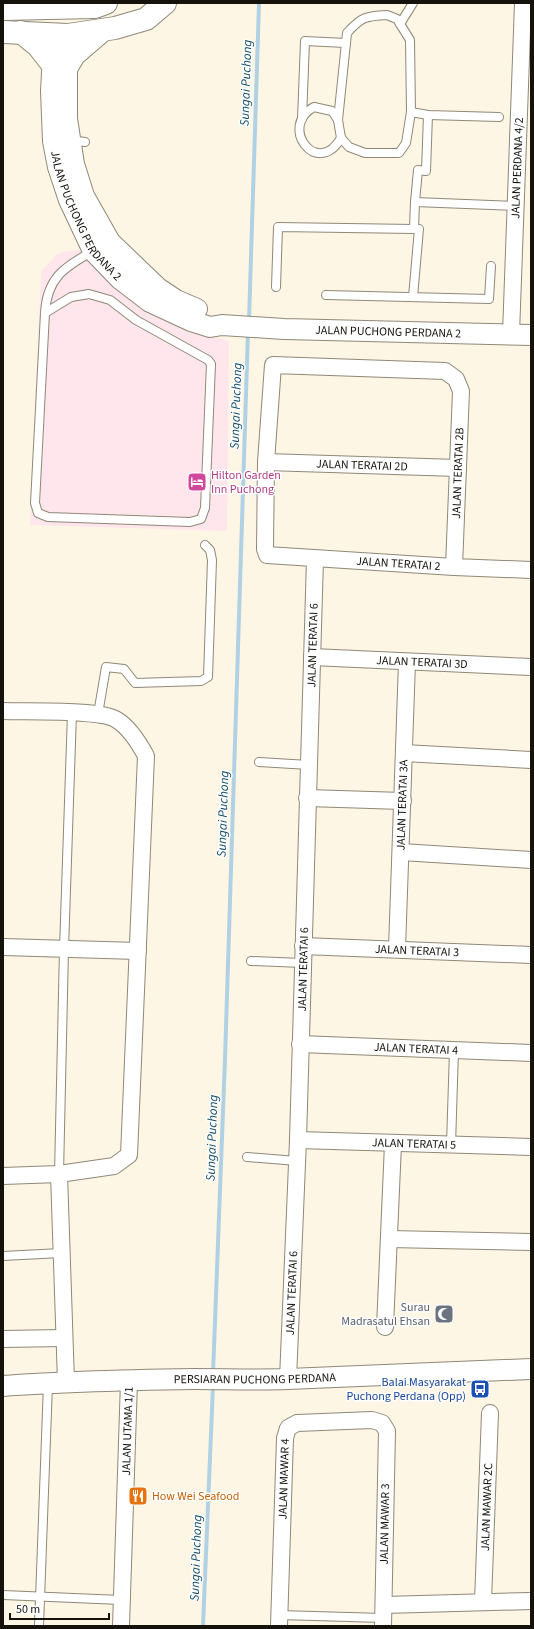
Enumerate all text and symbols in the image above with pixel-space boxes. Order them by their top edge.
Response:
water label: Sungai Puchong [235,39,257,127]
street label: JALAN PERDANA 4/2 [507,117,527,219]
street label: JALAN PUCHONG PERDANA 2 [47,149,126,284]
street label: JALAN PUCHONG PERDANA 2 [315,321,461,342]
water label: Sungai Puchong [225,362,247,450]
street label: JALAN TERATAI 2B [447,427,468,519]
street label: JALAN TERATAI 2D [316,455,408,475]
place label: Hilton Garden Inn Puchong [211,467,281,498]
hotel icon: Hilton Garden Inn Puchong [186,471,208,493]
street label: JALAN TERATAI 2 [356,552,441,575]
street label: JALAN TERATAI 6 [303,603,322,688]
street label: JALAN TERATAI 3D [376,651,468,673]
street label: JALAN TERATAI 3A [392,759,412,851]
water label: Sungai Puchong [212,770,234,858]
street label: JALAN TERATAI 6 [293,927,313,1012]
street label: JALAN TERATAI 3 [374,940,459,961]
street label: JALAN TERATAI 4 [373,1038,458,1059]
water label: Sungai Puchong [201,1094,223,1182]
street label: JALAN TERATAI 5 [372,1134,456,1153]
street label: JALAN TERATAI 6 [281,1251,302,1336]
place label: Surau Madrasatul Ehsan [341,1299,430,1330]
mosque icon: Surau Madrasatul Ehsan [433,1303,455,1325]
street label: PERSIARAN PUCHONG PERDANA [174,1369,337,1388]
place label: Balai Masyarakat Puchong Perdana (Opp) [346,1374,466,1405]
bus stop icon: Balai Masyarakat Puchong Perdana (Opp) [469,1378,491,1400]
street label: JALAN UTAMA 1/1 [117,1386,137,1476]
street label: JALAN MAWAR 4 [274,1438,293,1520]
street label: JALAN MAWAR 2C [476,1463,497,1551]
street label: JALAN MAWAR 3 [376,1483,394,1565]
restaurant icon: How Wei Seafood [127,1485,149,1507]
place label: How Wei Seafood [152,1488,239,1505]
water label: Sungai Puchong [185,1514,207,1602]
scale bar [10,1595,109,1621]
text: 50 m [16,1601,40,1618]

